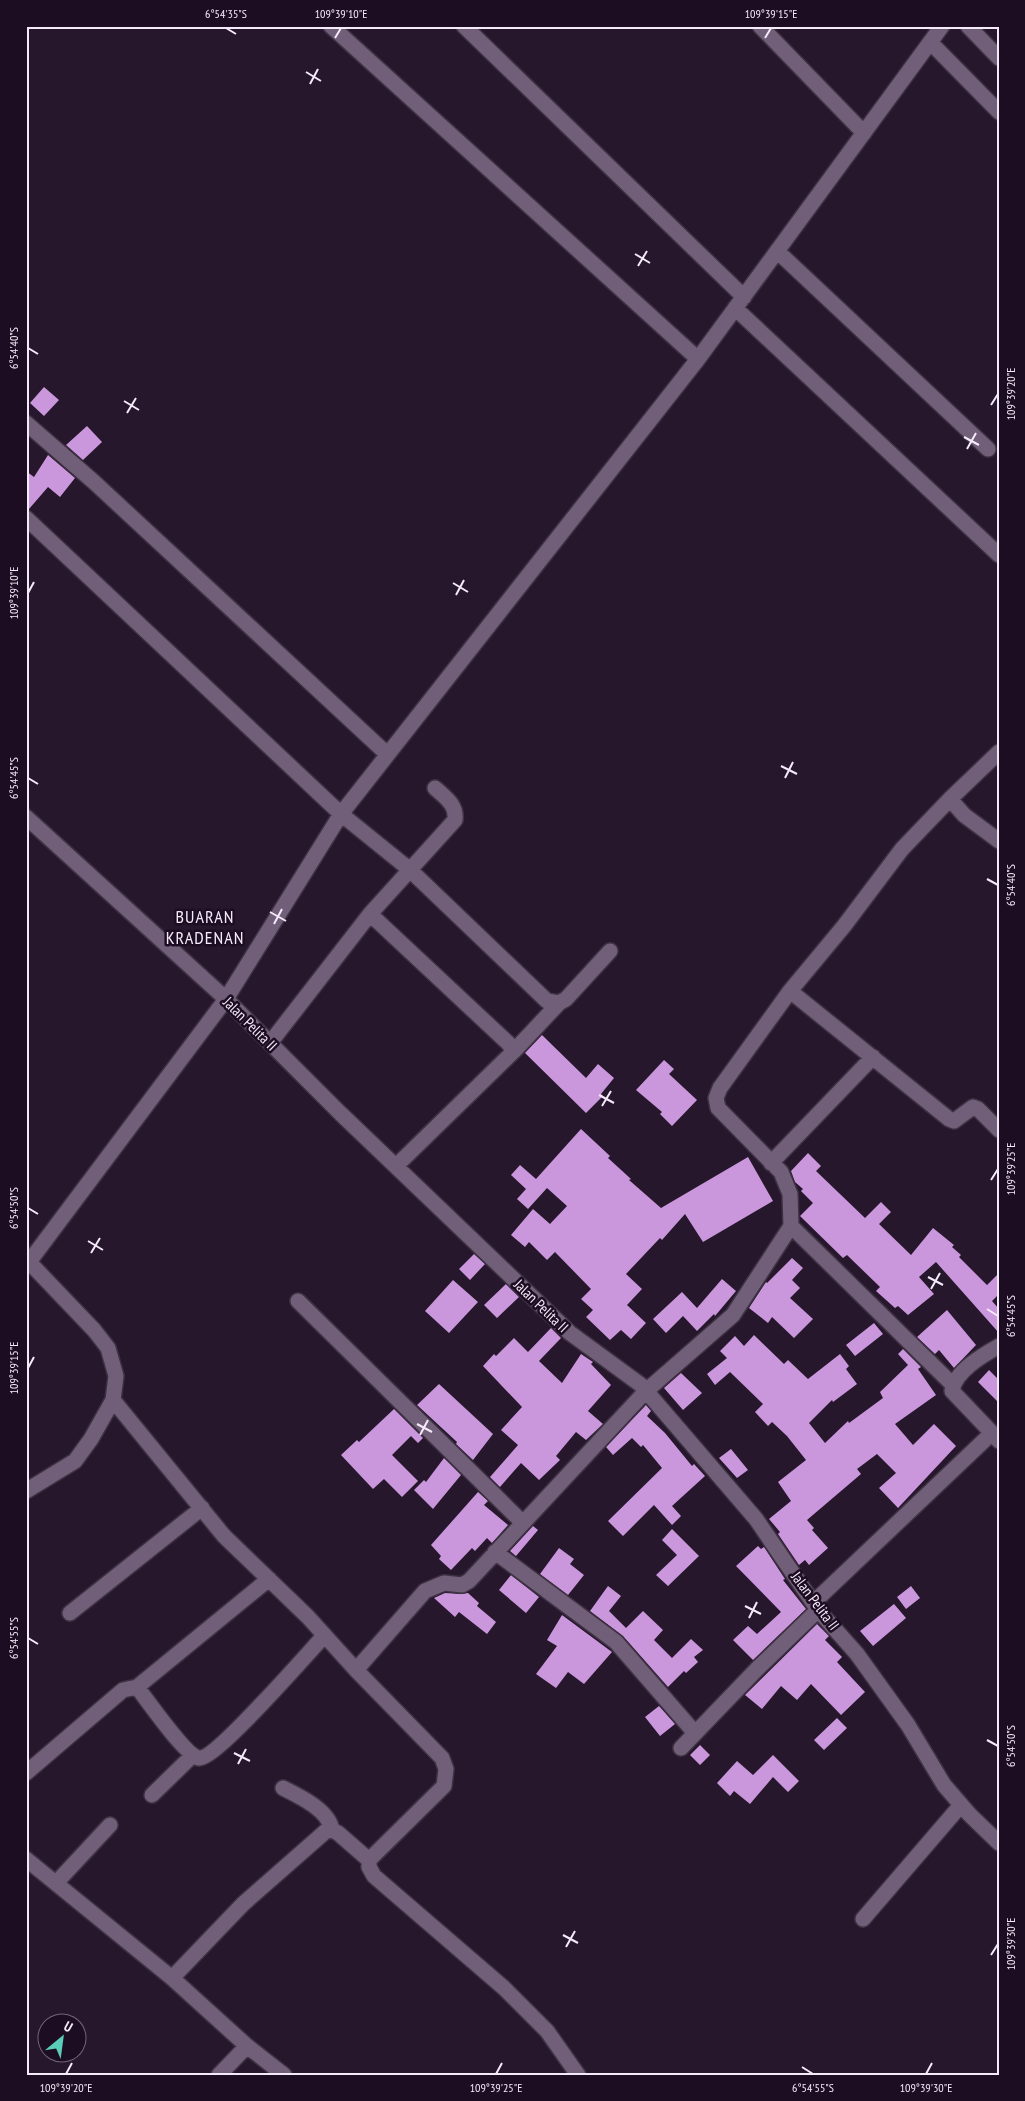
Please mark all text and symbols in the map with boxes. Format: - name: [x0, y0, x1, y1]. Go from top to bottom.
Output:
- text: 6°54'35"S: [205, 6, 247, 21]
- text: 109°39'10"E: [315, 6, 367, 21]
- text: 109°39'15"E: [745, 6, 797, 21]
- text: 6°54'40"S: [6, 327, 21, 369]
- text: 109°39'20"E: [1003, 368, 1018, 420]
- text: 109°39'10"E: [6, 567, 21, 619]
- text: 6°54'45"S: [6, 757, 21, 799]
- text: 6°54'40"S: [1003, 864, 1018, 906]
- district label: BUARAN KRADENAN: [166, 905, 244, 949]
- street label: Jalan Pelita II: [219, 992, 281, 1055]
- text: 109°39'25"E: [1003, 1143, 1018, 1195]
- text: 6°54'50"S: [6, 1187, 21, 1229]
- street label: Jalan Pelita II: [509, 1274, 573, 1336]
- text: 6°54'45"S: [1003, 1295, 1018, 1337]
- text: 109°39'15"E: [6, 1342, 21, 1394]
- street label: Jalan Pelita II: [787, 1567, 844, 1634]
- text: 6°54'55"S: [6, 1617, 21, 1659]
- text: 6°54'50"S: [1003, 1725, 1018, 1767]
- text: 109°39'30"E: [1003, 1918, 1018, 1970]
- north arrow: [38, 2014, 88, 2064]
- text: U: [61, 2017, 76, 2036]
- text: 109°39'20"E: [40, 2080, 92, 2095]
- text: 109°39'25"E: [470, 2080, 522, 2095]
- text: 6°54'55"S: [792, 2080, 834, 2095]
- text: 109°39'30"E: [900, 2080, 952, 2095]

